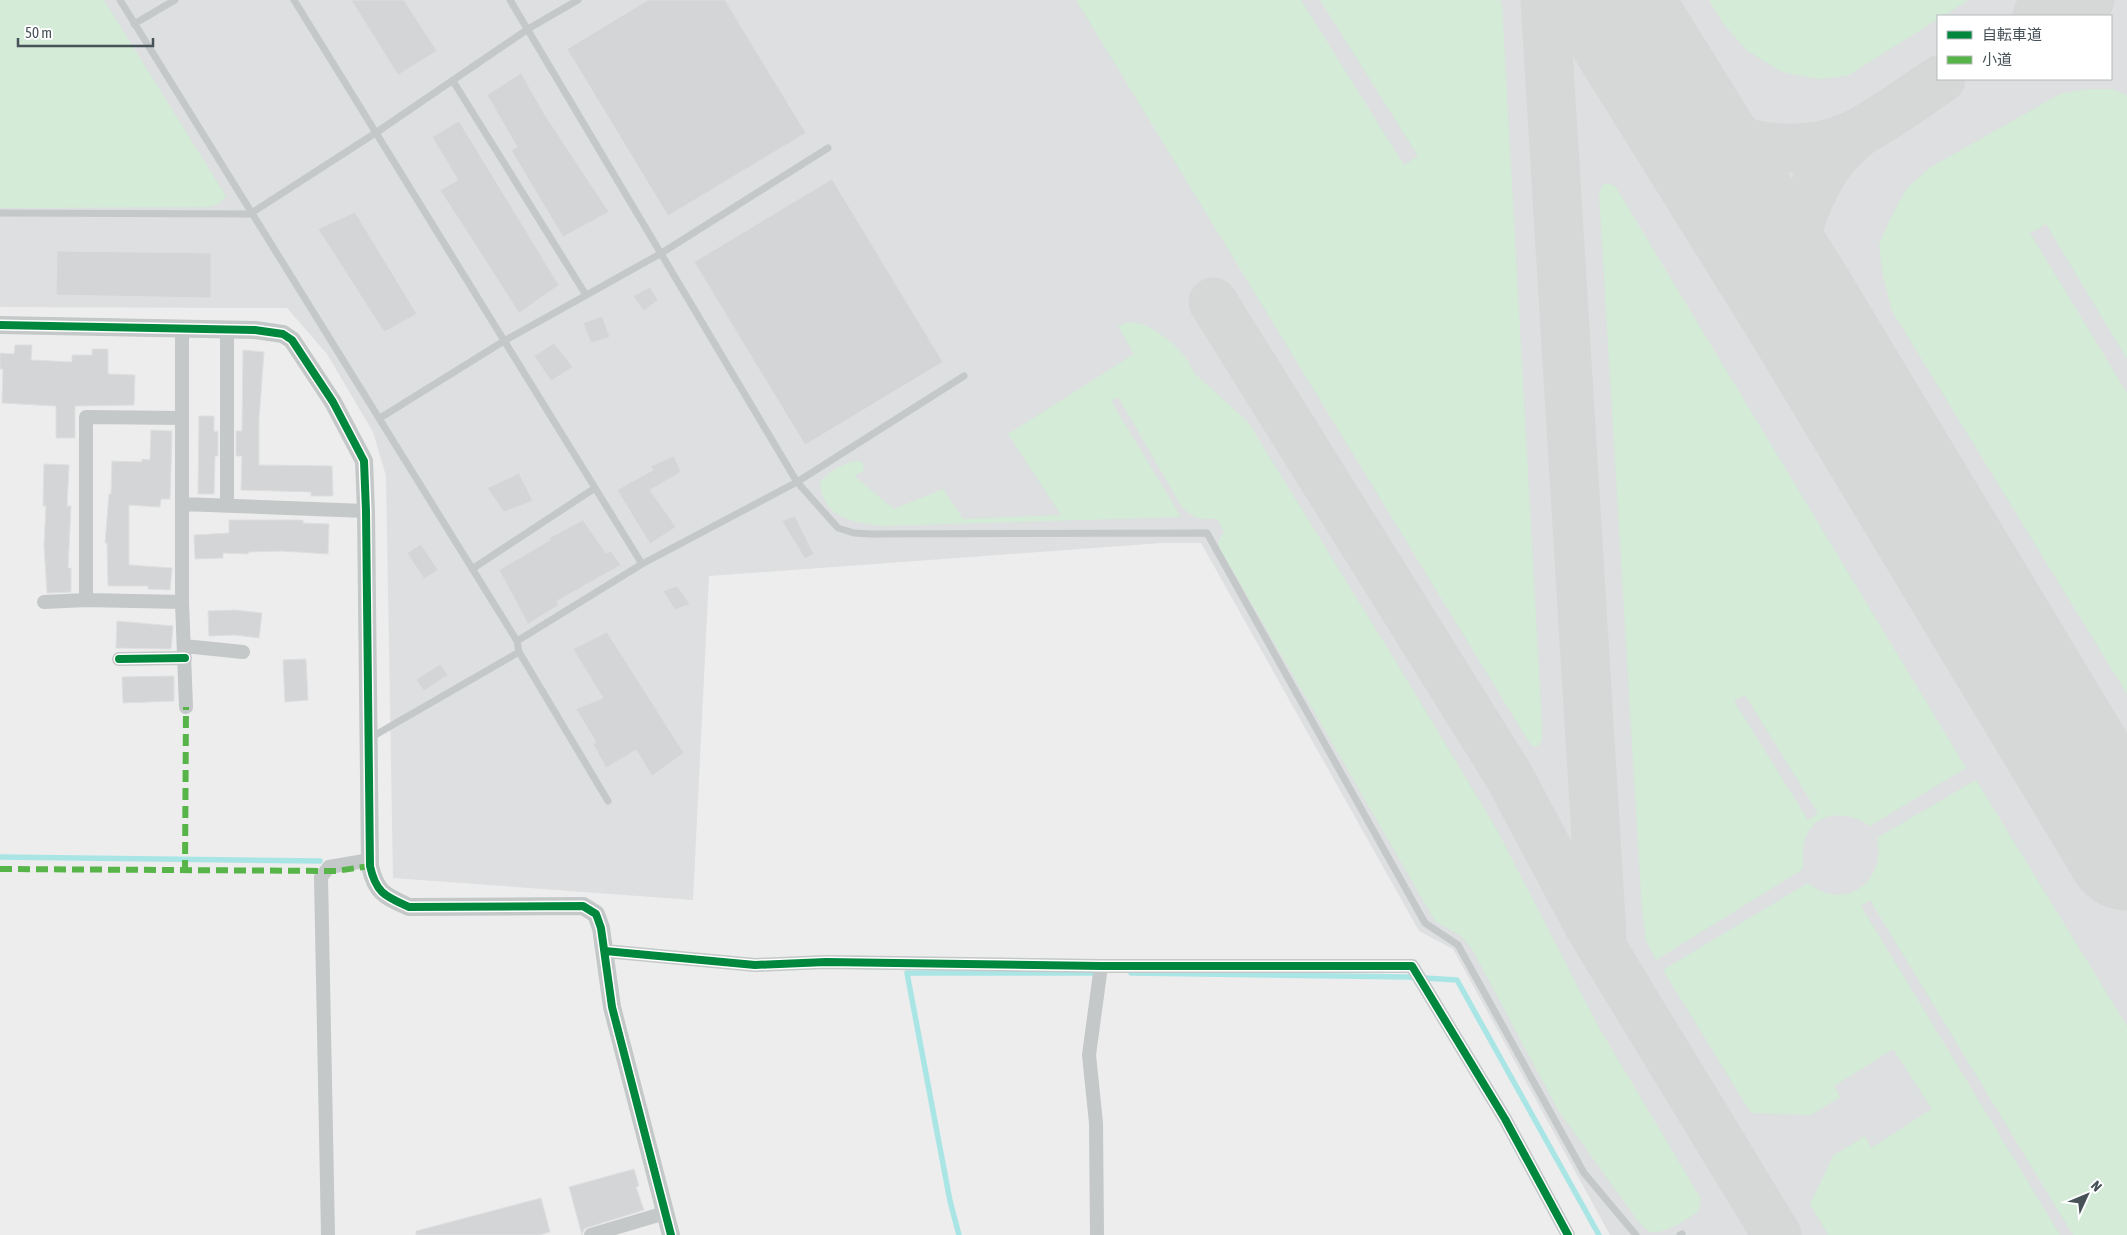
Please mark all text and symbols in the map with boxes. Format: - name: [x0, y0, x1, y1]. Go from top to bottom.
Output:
- scale bar: [18, 15, 152, 47]
- legend: [1937, 15, 2112, 80]
- text: 50 m: [25, 24, 52, 41]
- text: 自転車道: [1982, 26, 2042, 43]
- text: 小道: [1982, 51, 2012, 68]
- north arrow: [2062, 1170, 2112, 1220]
- text: N: [2088, 1177, 2105, 1194]

